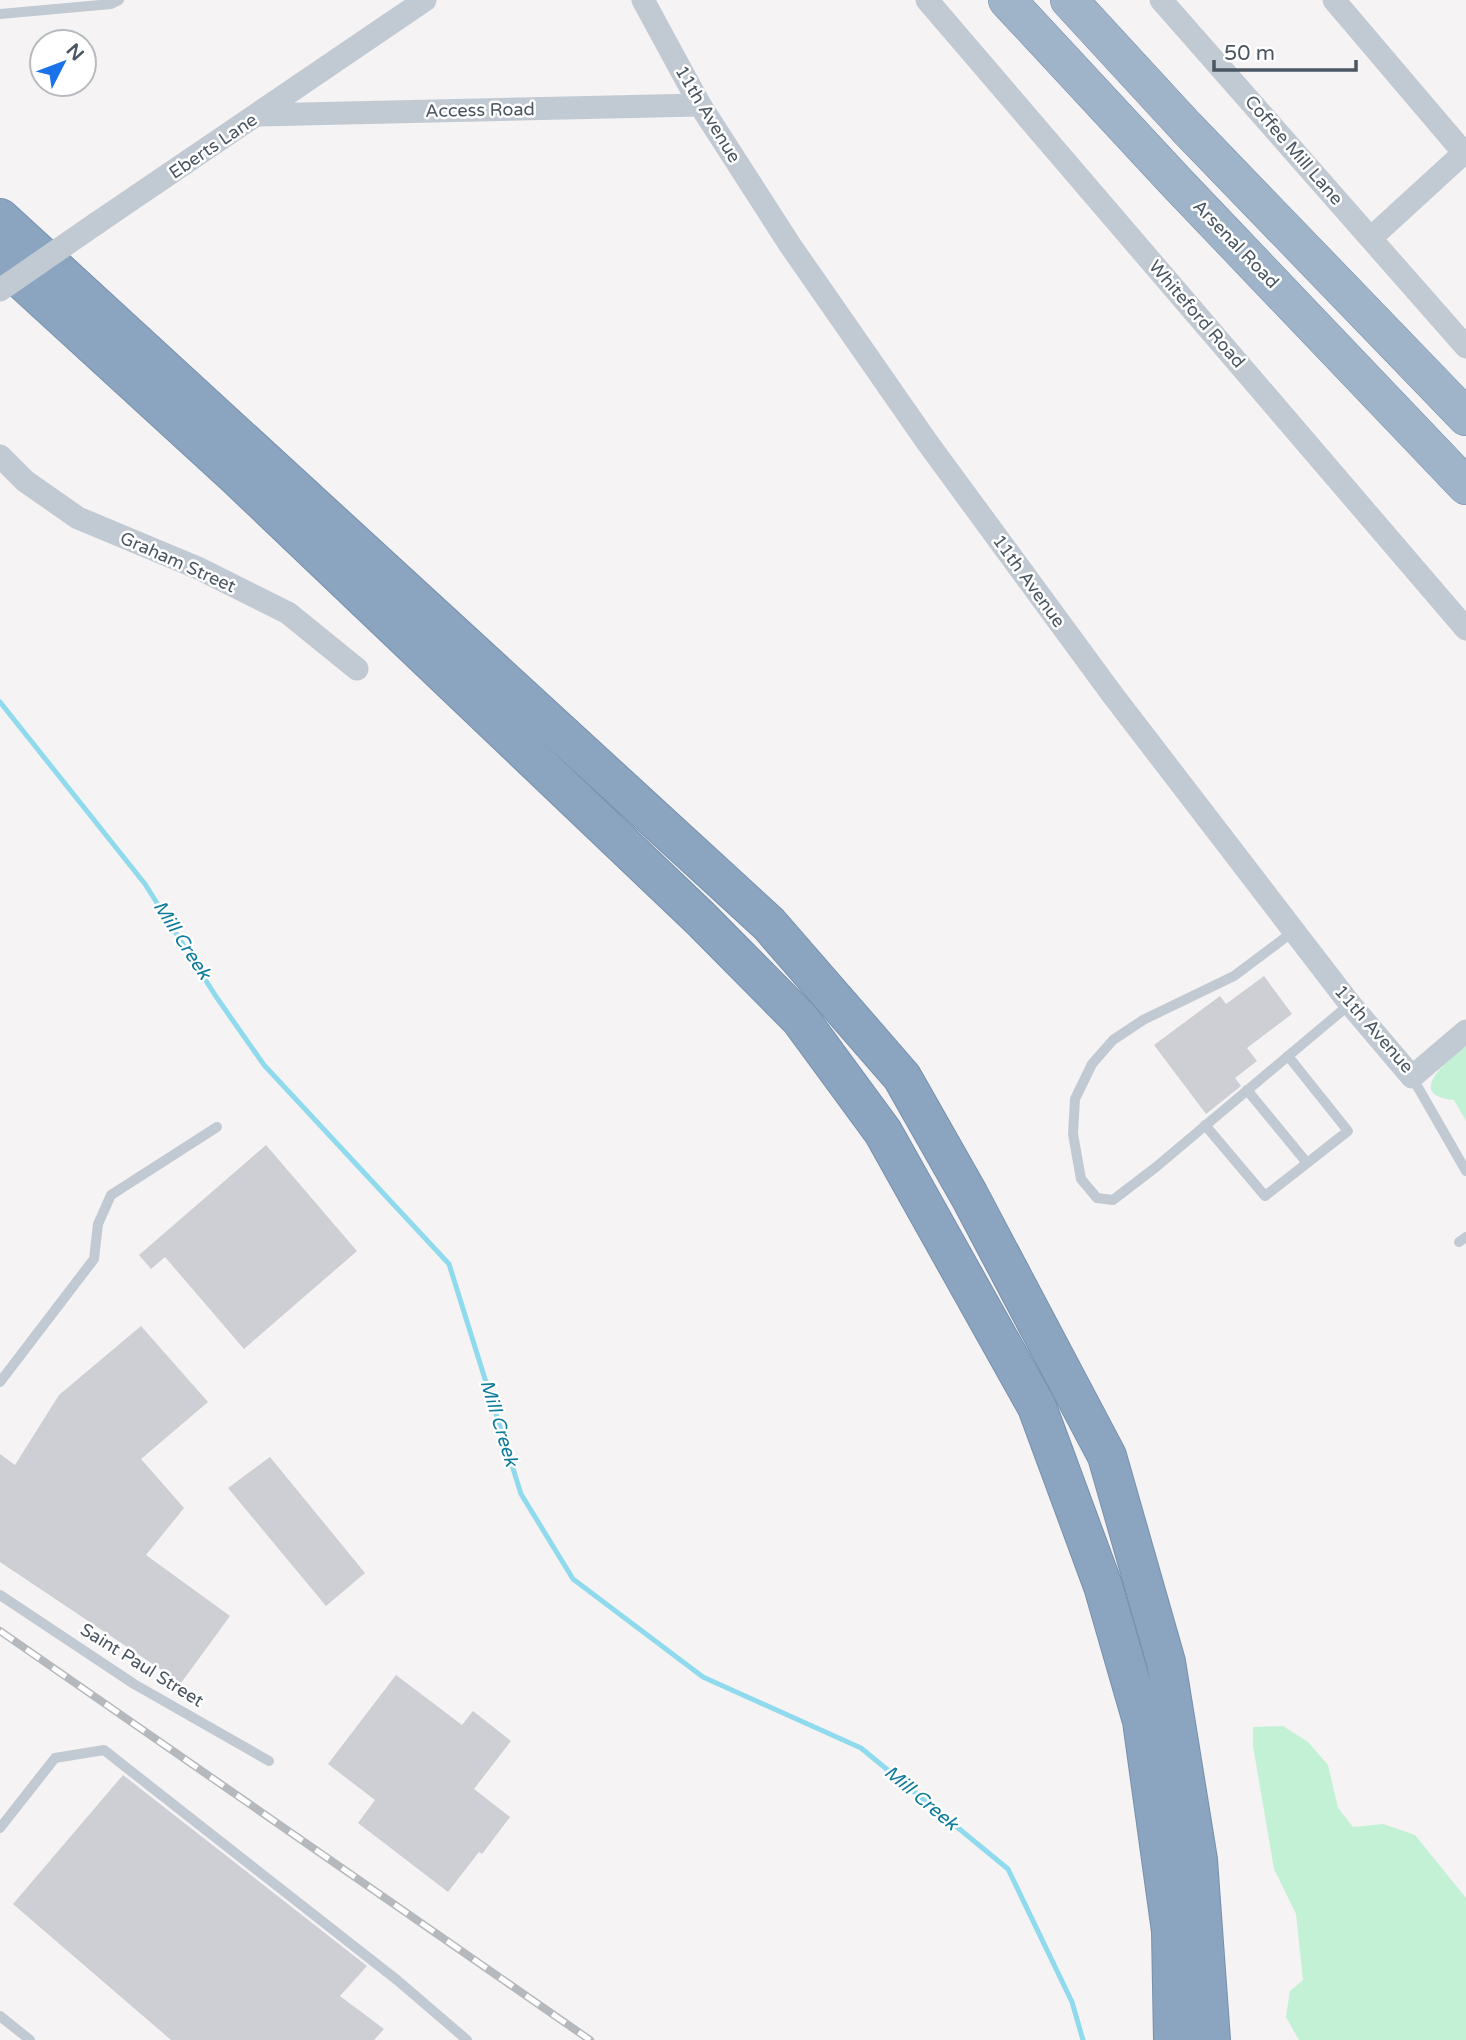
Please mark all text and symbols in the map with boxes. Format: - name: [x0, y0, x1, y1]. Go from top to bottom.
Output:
- north arrow: [28, 28, 98, 98]
- scale bar: [1214, 28, 1356, 72]
- text: N: [62, 39, 88, 65]
- text: 50 m: [1224, 41, 1275, 66]
- street label: 11th Avenue: [670, 61, 746, 167]
- street label: Coffee Mill Lane: [1240, 91, 1348, 209]
- street label: Access Road: [425, 98, 535, 122]
- street label: Eberts Lane: [165, 108, 261, 184]
- street label: Arsenal Road: [1188, 195, 1284, 293]
- street label: Whiteford Road: [1144, 256, 1250, 372]
- street label: Graham Street: [117, 527, 239, 597]
- street label: 11th Avenue: [988, 530, 1070, 632]
- water label: Mill Creek: [148, 897, 216, 985]
- street label: 11th Avenue: [1330, 980, 1418, 1078]
- water label: Mill Creek: [475, 1377, 523, 1470]
- street label: Saint Paul Street: [76, 1618, 208, 1712]
- water label: Mill Creek: [880, 1761, 964, 1836]

